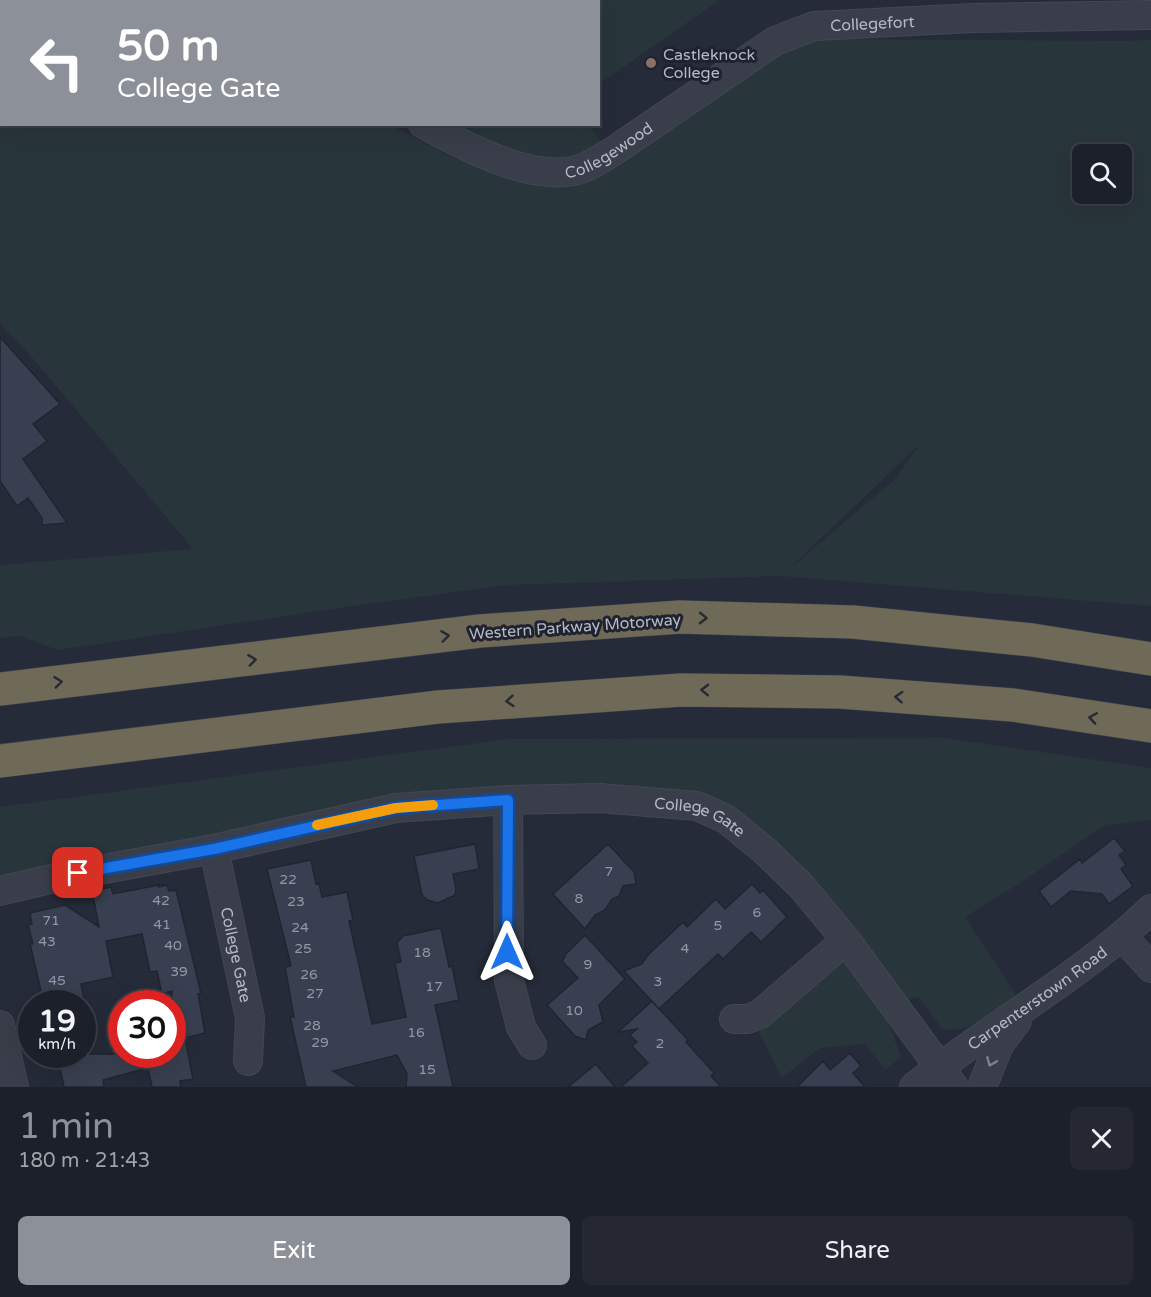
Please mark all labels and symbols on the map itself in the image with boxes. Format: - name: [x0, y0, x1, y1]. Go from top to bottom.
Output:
- street label: Collegefort: [830, 12, 915, 36]
- place label: Castleknock College: [663, 45, 756, 83]
- marker: Castleknock College: [644, 56, 658, 70]
- street label: Collegewood: [563, 118, 657, 183]
- street label: Western Parkway Motorway: [468, 610, 682, 644]
- one-way arrow: [698, 612, 707, 624]
- one-way arrow: [441, 630, 450, 642]
- one-way arrow: [247, 654, 256, 667]
- one-way arrow: [54, 677, 63, 689]
- one-way arrow: [700, 684, 709, 696]
- one-way arrow: [895, 691, 904, 704]
- one-way arrow: [505, 695, 514, 708]
- one-way arrow: [1089, 712, 1098, 724]
- street label: College Gate: [653, 794, 749, 842]
- pin: [52, 847, 103, 898]
- house number: 7: [605, 863, 613, 880]
- house number: 22: [279, 871, 297, 888]
- house number: 8: [575, 890, 584, 907]
- house number: 42: [152, 892, 170, 909]
- house number: 23: [287, 893, 305, 910]
- house number: 6: [753, 904, 762, 921]
- street label: College Gate: [216, 905, 255, 1004]
- house number: 71: [42, 912, 60, 929]
- house number: 41: [153, 916, 171, 933]
- house number: 5: [714, 917, 722, 934]
- house number: 24: [291, 919, 309, 936]
- position arrow: [475, 920, 539, 984]
- house number: 43: [38, 933, 56, 950]
- house number: 40: [164, 937, 182, 954]
- house number: 25: [294, 940, 312, 957]
- house number: 4: [681, 940, 690, 957]
- street label: Carpenterstown Road: [964, 942, 1112, 1055]
- house number: 18: [413, 944, 431, 961]
- house number: 9: [584, 956, 592, 973]
- house number: 39: [170, 963, 188, 980]
- house number: 26: [300, 966, 318, 983]
- house number: 45: [48, 972, 66, 989]
- house number: 3: [654, 973, 662, 990]
- house number: 17: [425, 978, 443, 995]
- house number: 27: [306, 985, 324, 1002]
- speed limit sign: 30: [108, 990, 186, 1068]
- house number: 10: [565, 1002, 583, 1019]
- house number: 28: [303, 1017, 321, 1034]
- house number: 16: [407, 1024, 425, 1041]
- house number: 29: [311, 1034, 329, 1051]
- house number: 2: [656, 1035, 664, 1052]
- one-way arrow: [986, 1056, 998, 1067]
- house number: 15: [418, 1061, 436, 1078]

